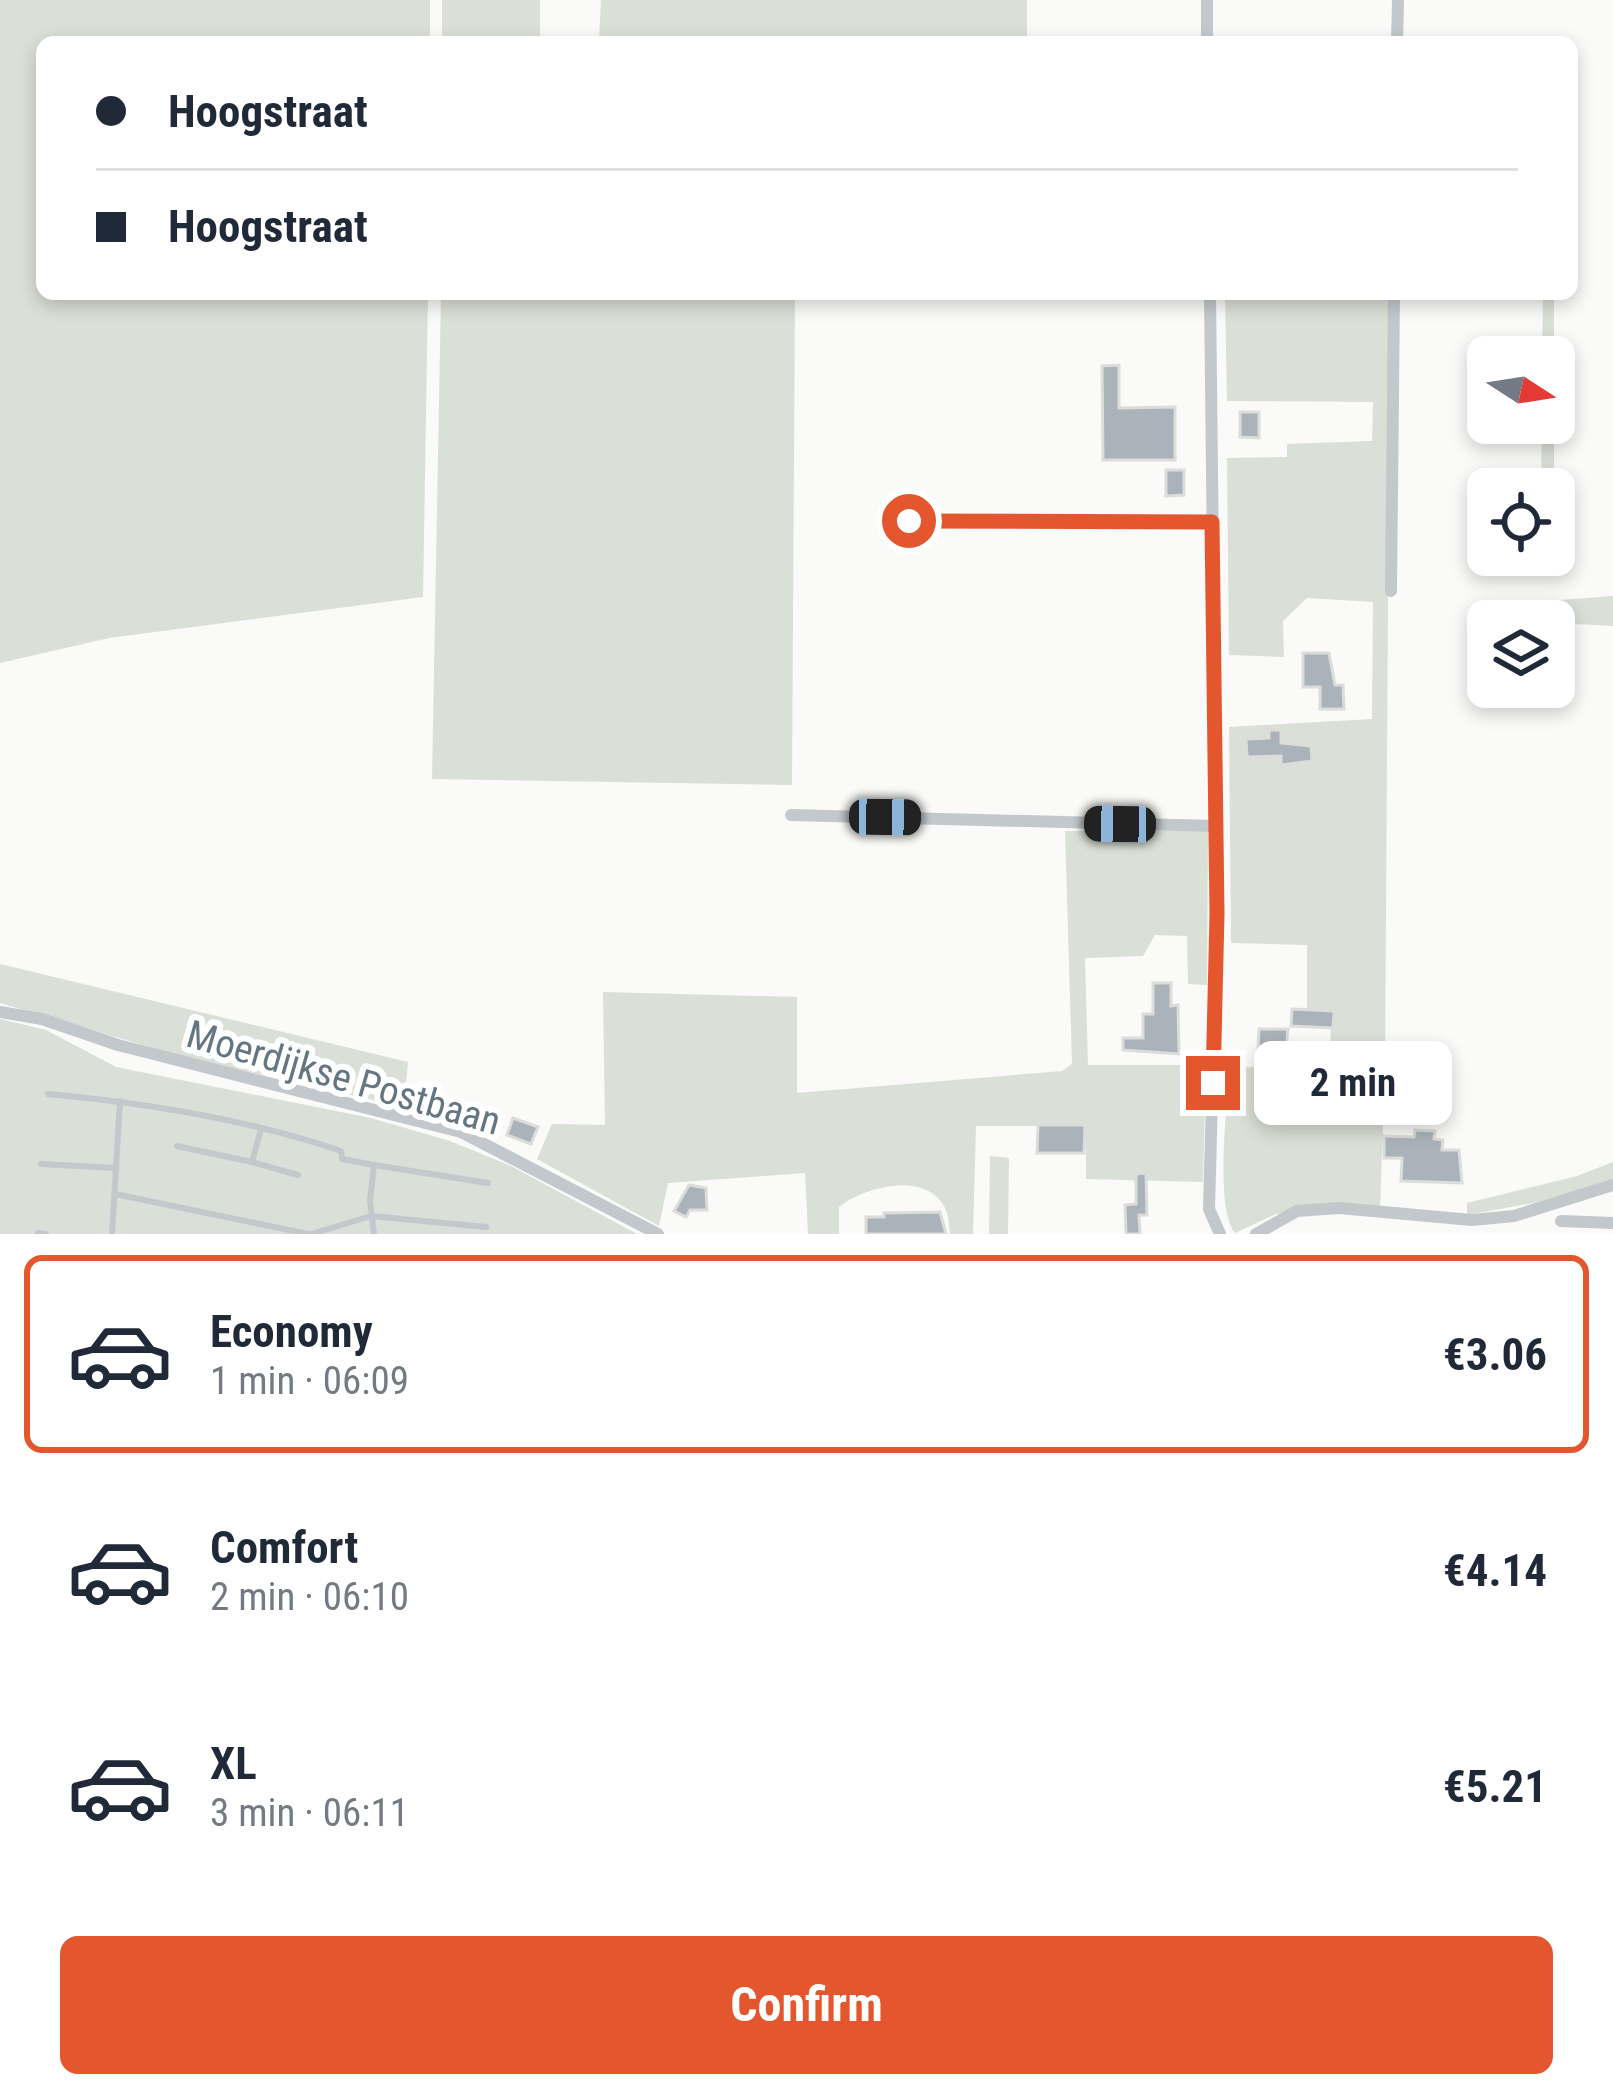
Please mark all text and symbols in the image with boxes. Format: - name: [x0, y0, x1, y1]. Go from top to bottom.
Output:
- text: Hoogstraat: [168, 85, 368, 138]
- text: Hoogstraat: [168, 200, 368, 253]
- north arrow: [1467, 336, 1575, 444]
- map controls: [1467, 336, 1575, 708]
- button: locate: [1467, 468, 1575, 576]
- route start: [882, 494, 936, 548]
- button: layers: [1467, 600, 1575, 708]
- car: [849, 798, 921, 836]
- car: [1084, 805, 1156, 843]
- street label: Moerdijkse Postbaan: [182, 1011, 506, 1145]
- callout: 2 min: [1255, 1041, 1453, 1125]
- route end: [1186, 1056, 1240, 1110]
- text: 2 min: [1310, 1060, 1396, 1106]
- icon: car: [66, 1300, 174, 1408]
- text: Economy: [210, 1305, 373, 1358]
- text: €3.06: [1443, 1328, 1547, 1381]
- text: 1 min · 06:09: [210, 1358, 409, 1404]
- icon: car: [66, 1516, 174, 1624]
- text: Comfort: [210, 1521, 358, 1574]
- text: €4.14: [1443, 1544, 1547, 1597]
- text: 2 min · 06:10: [210, 1574, 409, 1620]
- icon: car: [66, 1732, 174, 1840]
- text: XL: [210, 1737, 257, 1790]
- text: €5.21: [1443, 1760, 1547, 1813]
- text: 3 min · 06:11: [210, 1790, 409, 1836]
- button: Confirm: [60, 1936, 1553, 2074]

